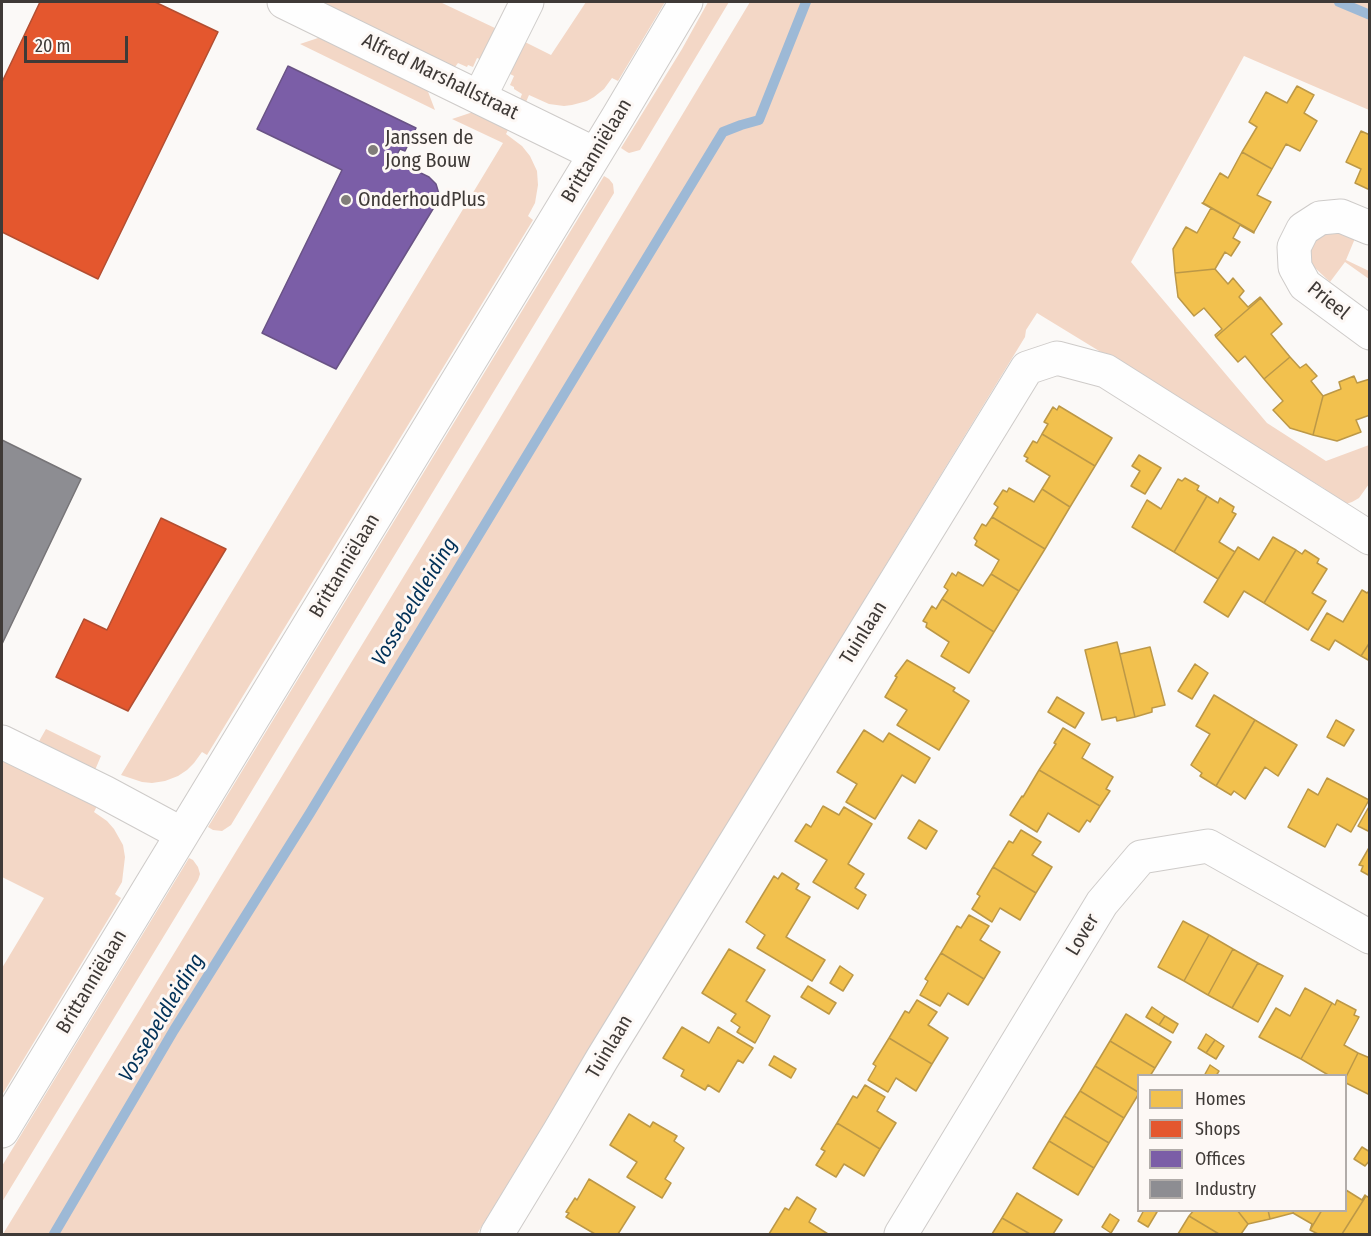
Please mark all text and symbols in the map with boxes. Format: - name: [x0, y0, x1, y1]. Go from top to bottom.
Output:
- scale bar: [27, 24, 130, 62]
- street label: Alfred Marshallstraat: [358, 29, 522, 125]
- text: 20 m: [35, 35, 70, 57]
- street label: Brittanniëlaan: [557, 95, 637, 207]
- place label: Janssen de Jong Bouw: [385, 126, 473, 173]
- marker: Janssen de Jong Bouw: [366, 143, 380, 157]
- place label: OnderhoudPlus: [358, 188, 485, 212]
- marker: OnderhoudPlus: [339, 193, 353, 207]
- street label: Prieel: [1302, 277, 1354, 325]
- street label: Brittanniëlaan: [305, 510, 385, 622]
- water label: Vossebeldleiding: [367, 533, 463, 671]
- street label: Tuinlaan: [835, 597, 893, 669]
- street label: Lover: [1061, 910, 1105, 960]
- street label: Brittanniëlaan: [52, 926, 132, 1038]
- water label: Vossebeldleiding: [114, 949, 210, 1087]
- street label: Tuinlaan: [582, 1011, 638, 1083]
- legend: [1137, 1074, 1347, 1212]
- text: Homes: [1195, 1088, 1246, 1110]
- text: Shops: [1195, 1118, 1240, 1140]
- text: Offices: [1195, 1148, 1245, 1170]
- text: Industry: [1195, 1178, 1256, 1200]

